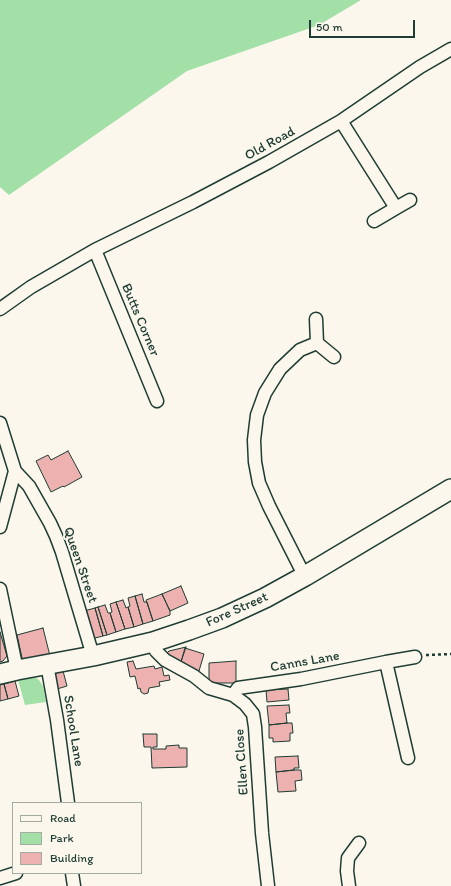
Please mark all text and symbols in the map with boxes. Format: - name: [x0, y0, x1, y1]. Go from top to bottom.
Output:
- scale bar: [311, 12, 417, 38]
- text: 50 m: [316, 20, 342, 34]
- street label: Old Road: [242, 123, 298, 165]
- street label: Butts Corner: [117, 281, 163, 359]
- street label: Queen Street: [59, 525, 101, 605]
- street label: Fore Street: [203, 589, 271, 631]
- street label: Canns Lane: [269, 648, 341, 676]
- street label: School Lane: [59, 694, 87, 768]
- street label: Ellen Close: [231, 728, 253, 796]
- legend: [12, 802, 142, 874]
- text: Road: [50, 811, 76, 825]
- text: Park: [50, 831, 74, 845]
- text: Building: [50, 851, 93, 865]

